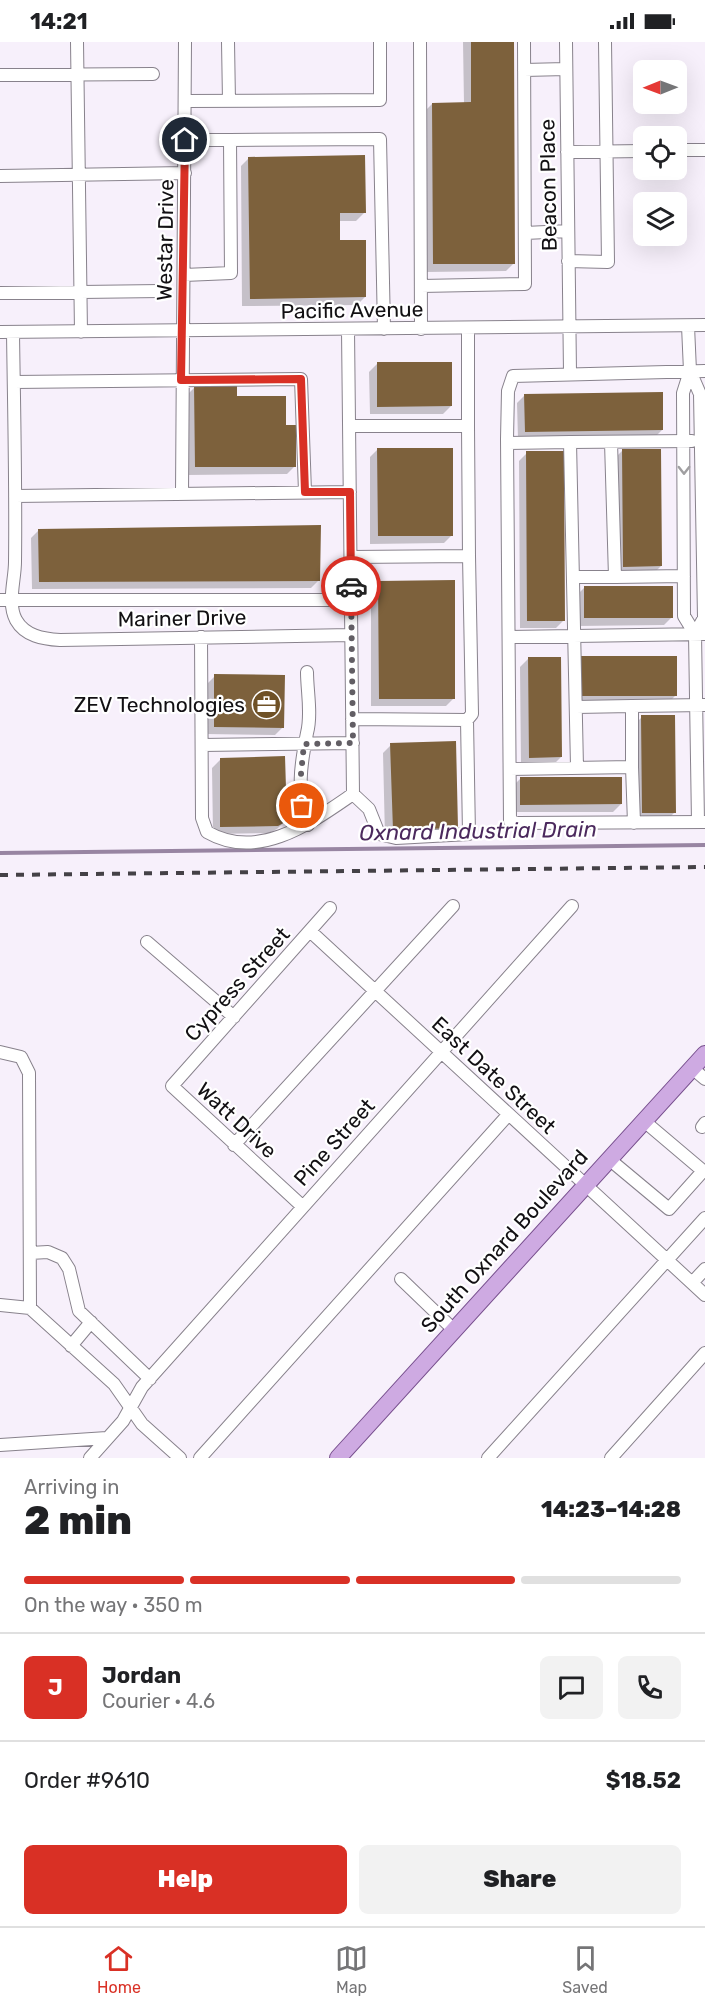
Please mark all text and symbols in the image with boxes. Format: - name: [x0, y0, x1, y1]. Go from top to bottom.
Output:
- text: 14:21: [30, 8, 88, 35]
- north arrow: [633, 60, 687, 114]
- map controls: [633, 60, 687, 246]
- pin: [159, 114, 210, 165]
- street label: Beacon Place: [534, 119, 562, 251]
- icon: home: [168, 123, 201, 156]
- button: locate: [633, 126, 687, 180]
- street label: Westar Drive: [151, 179, 179, 301]
- button: layers: [633, 192, 687, 246]
- street label: Pacific Avenue: [280, 296, 424, 324]
- one-way arrow: [678, 466, 690, 475]
- courier: [321, 556, 381, 616]
- icon: car: [335, 570, 368, 603]
- street label: Mariner Drive: [117, 604, 247, 632]
- office icon: ZEV Technologies: [250, 688, 282, 720]
- place label: ZEV Technologies: [74, 692, 245, 717]
- pin: [276, 780, 327, 831]
- icon: bag: [285, 789, 318, 822]
- water label: Oxnard Industrial Drain: [359, 815, 597, 847]
- street label: Cypress Street: [179, 922, 295, 1046]
- street label: East Date Street: [427, 1011, 561, 1139]
- street label: Watt Drive: [192, 1077, 282, 1163]
- street label: Pine Street: [288, 1093, 380, 1191]
- street label: South Oxnard Boulevard: [415, 1144, 593, 1338]
- text: Arriving in: [24, 1475, 119, 1499]
- text: 14:23–14:28: [541, 1496, 681, 1523]
- text: 2 min: [24, 1498, 132, 1544]
- text: On the way · 350 m: [24, 1593, 203, 1617]
- button: chat: [540, 1656, 603, 1719]
- button: phone: [618, 1656, 681, 1719]
- text: Jordan: [102, 1662, 181, 1689]
- text: J: [48, 1674, 63, 1701]
- text: Courier · 4.6: [102, 1689, 215, 1713]
- text: Order #9610: [24, 1767, 150, 1794]
- text: $18.52: [606, 1767, 681, 1794]
- button: Help: [24, 1845, 347, 1914]
- button: Share: [359, 1845, 681, 1914]
- tab: Home: [97, 1942, 141, 1997]
- tab: Map: [335, 1942, 368, 1997]
- tab: Saved: [562, 1942, 608, 1997]

